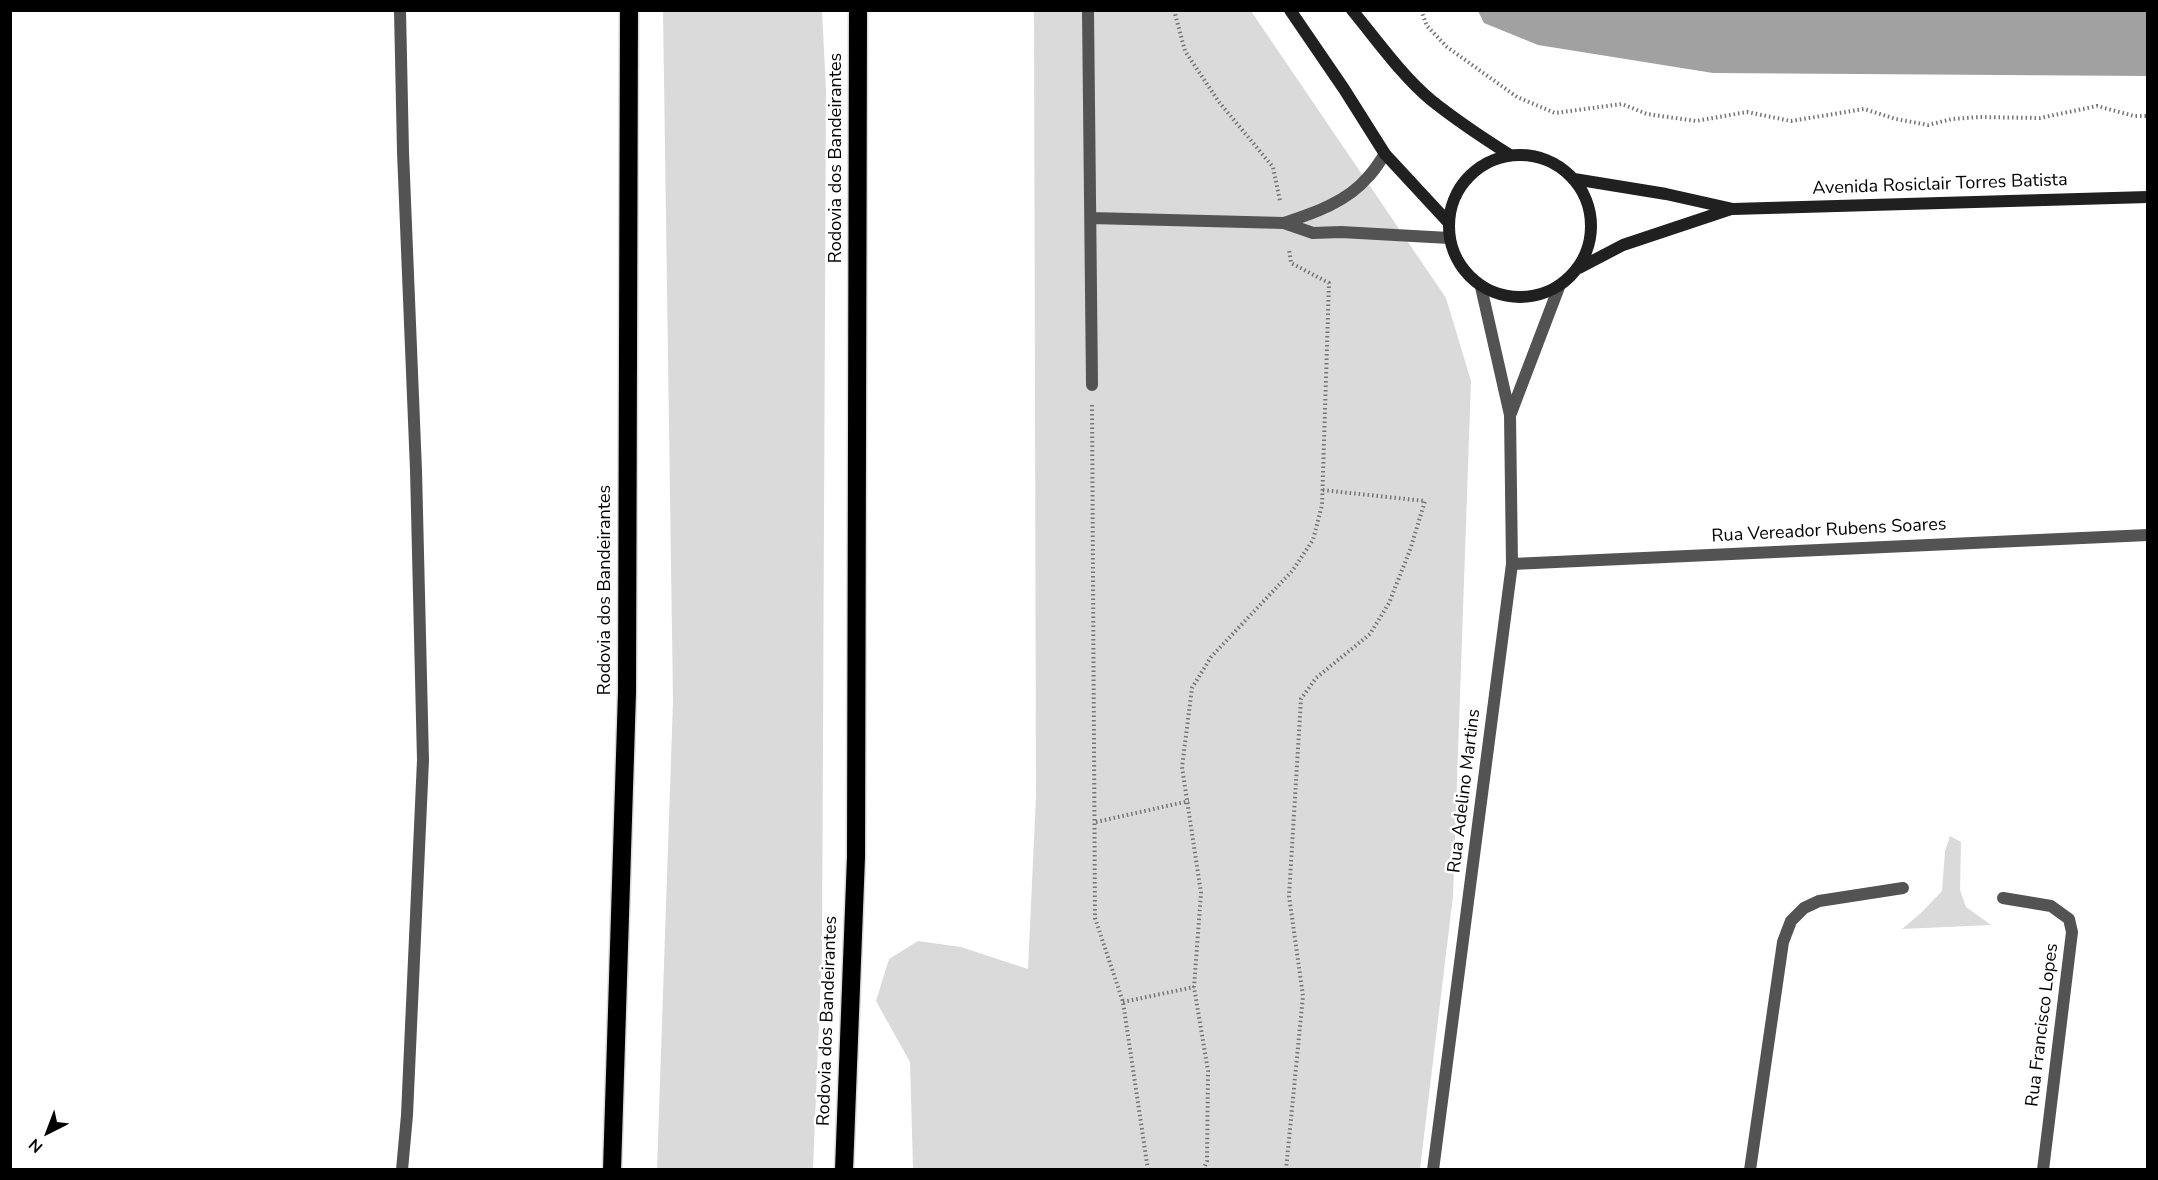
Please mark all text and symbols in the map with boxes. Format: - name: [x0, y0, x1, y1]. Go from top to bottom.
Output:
- street label: Rodovia dos Bandeirantes: [826, 53, 848, 263]
- street label: Avenida Rosiclair Torres Batista: [1812, 170, 2068, 200]
- street label: Rodovia dos Bandeirantes: [595, 485, 617, 695]
- street label: Rua Vereador Rubens Soares: [1711, 514, 1947, 548]
- street label: Rua Adelino Martins: [1444, 708, 1486, 874]
- street label: Rodovia dos Bandeirantes: [814, 916, 842, 1126]
- street label: Rua Francisco Lopes: [2022, 942, 2064, 1108]
- north arrow: [18, 1102, 78, 1162]
- text: N: [24, 1133, 48, 1158]

